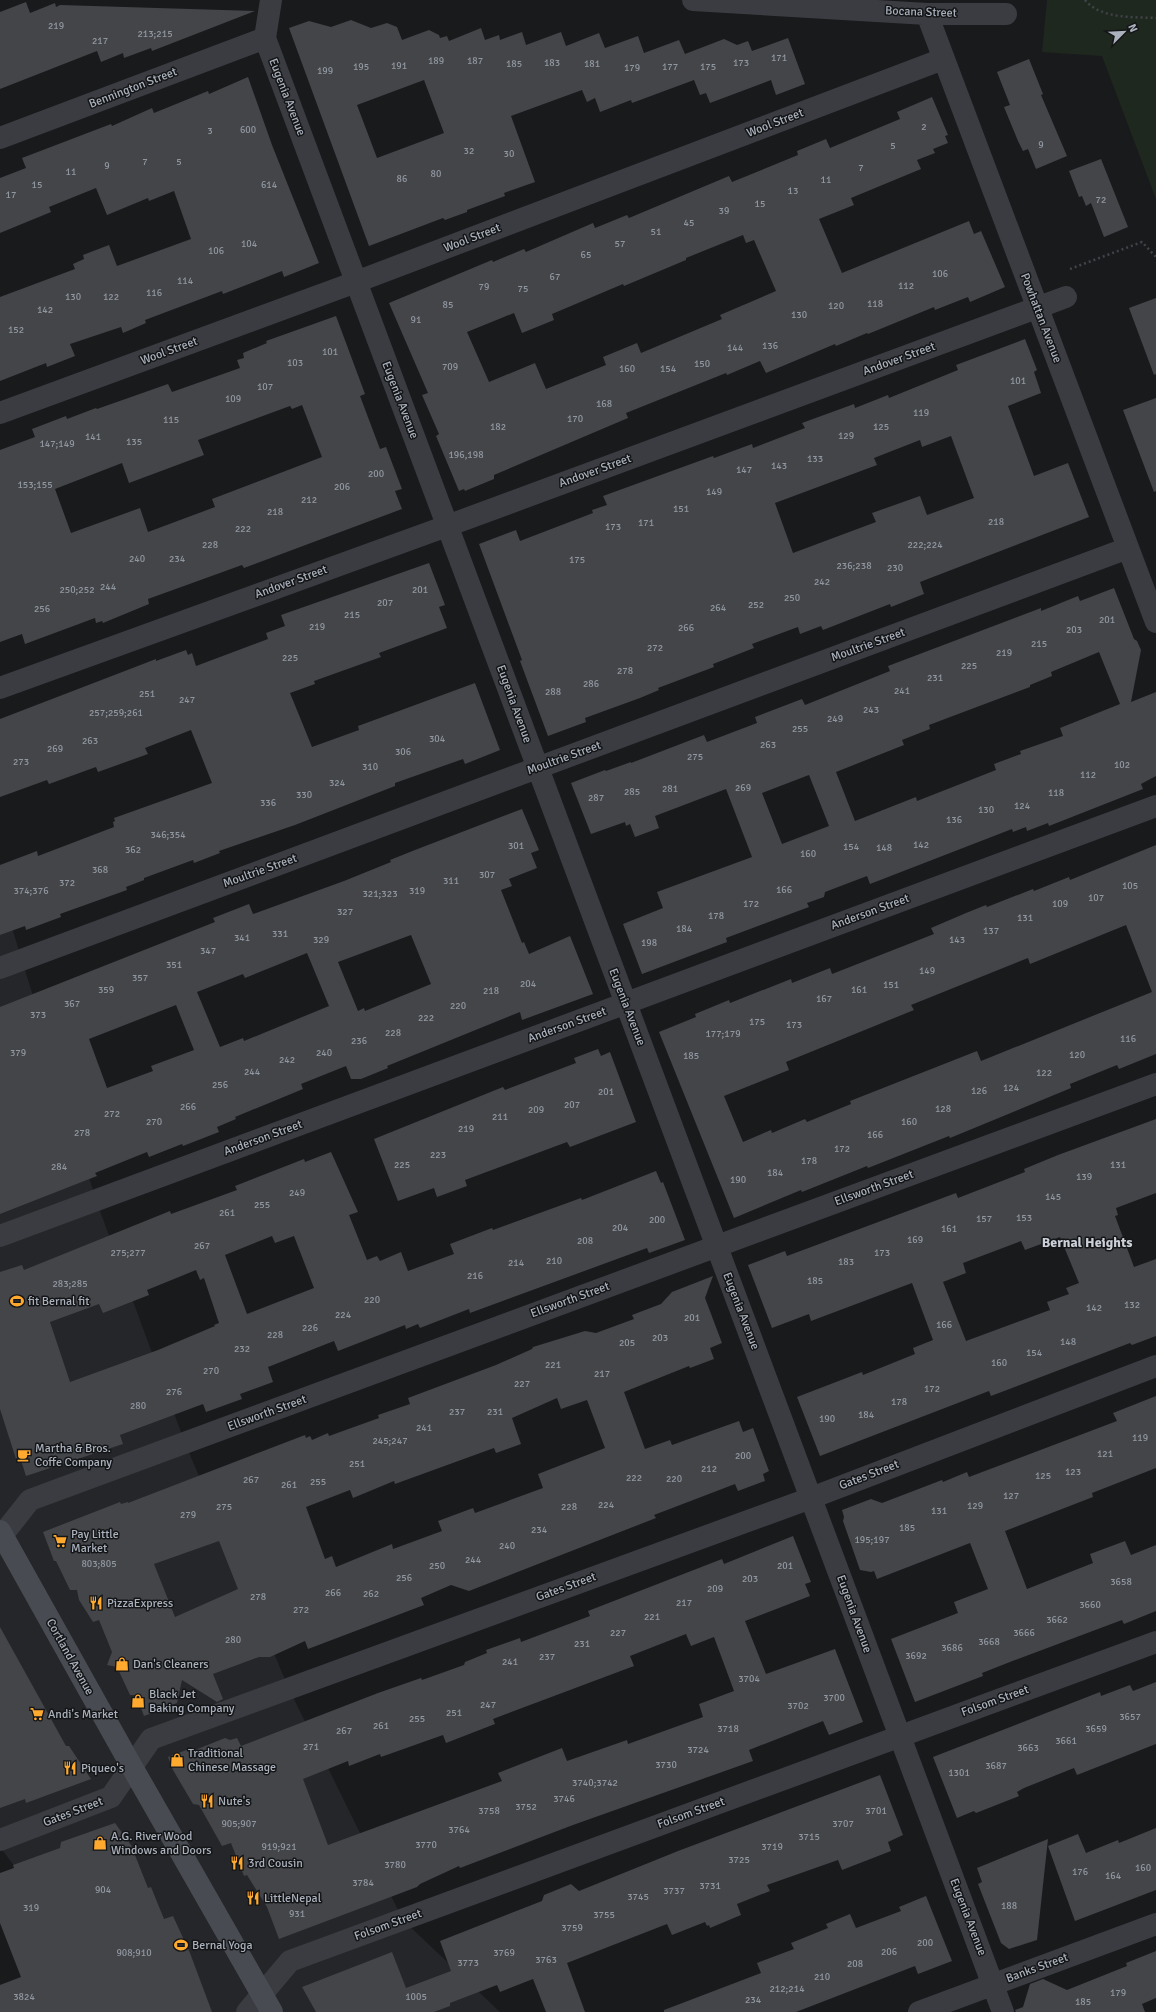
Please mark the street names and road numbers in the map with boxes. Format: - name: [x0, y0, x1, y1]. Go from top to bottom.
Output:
- street label: Bocana Street: [885, 3, 957, 21]
- street label: Eugenia Avenue: [265, 56, 309, 138]
- street label: Bennington Street: [87, 64, 179, 112]
- street label: Wool Street: [744, 105, 806, 141]
- street label: Wool Street: [441, 220, 503, 256]
- street label: Powhattan Avenue: [1017, 271, 1065, 365]
- street label: Wool Street: [138, 334, 200, 368]
- street label: Andover Street: [861, 339, 937, 379]
- street label: Eugenia Avenue: [378, 359, 422, 441]
- street label: Andover Street: [557, 451, 633, 491]
- street label: Andover Street: [253, 562, 329, 602]
- street label: Moultrie Street: [829, 625, 907, 665]
- street label: Eugenia Avenue: [493, 663, 535, 745]
- street label: Moultrie Street: [525, 738, 603, 778]
- street label: Moultrie Street: [221, 851, 299, 891]
- street label: Anderson Street: [829, 891, 911, 933]
- street label: Eugenia Avenue: [605, 966, 649, 1048]
- street label: Anderson Street: [526, 1004, 608, 1046]
- street label: Anderson Street: [222, 1117, 304, 1159]
- street label: Ellsworth Street: [832, 1167, 916, 1209]
- street label: Eugenia Avenue: [719, 1270, 763, 1352]
- street label: Ellsworth Street: [528, 1279, 612, 1321]
- street label: Ellsworth Street: [225, 1392, 309, 1434]
- street label: Gates Street: [837, 1457, 901, 1493]
- street label: Gates Street: [534, 1569, 598, 1605]
- street label: Eugenia Avenue: [833, 1573, 875, 1655]
- street label: Cortland Avenue: [43, 1616, 97, 1698]
- street label: Folsom Street: [959, 1682, 1031, 1720]
- street label: Gates Street: [41, 1794, 105, 1830]
- street label: Folsom Street: [655, 1794, 727, 1832]
- street label: Eugenia Avenue: [946, 1876, 990, 1958]
- street label: Folsom Street: [352, 1906, 424, 1944]
- street label: Banks Street: [1004, 1950, 1070, 1986]

